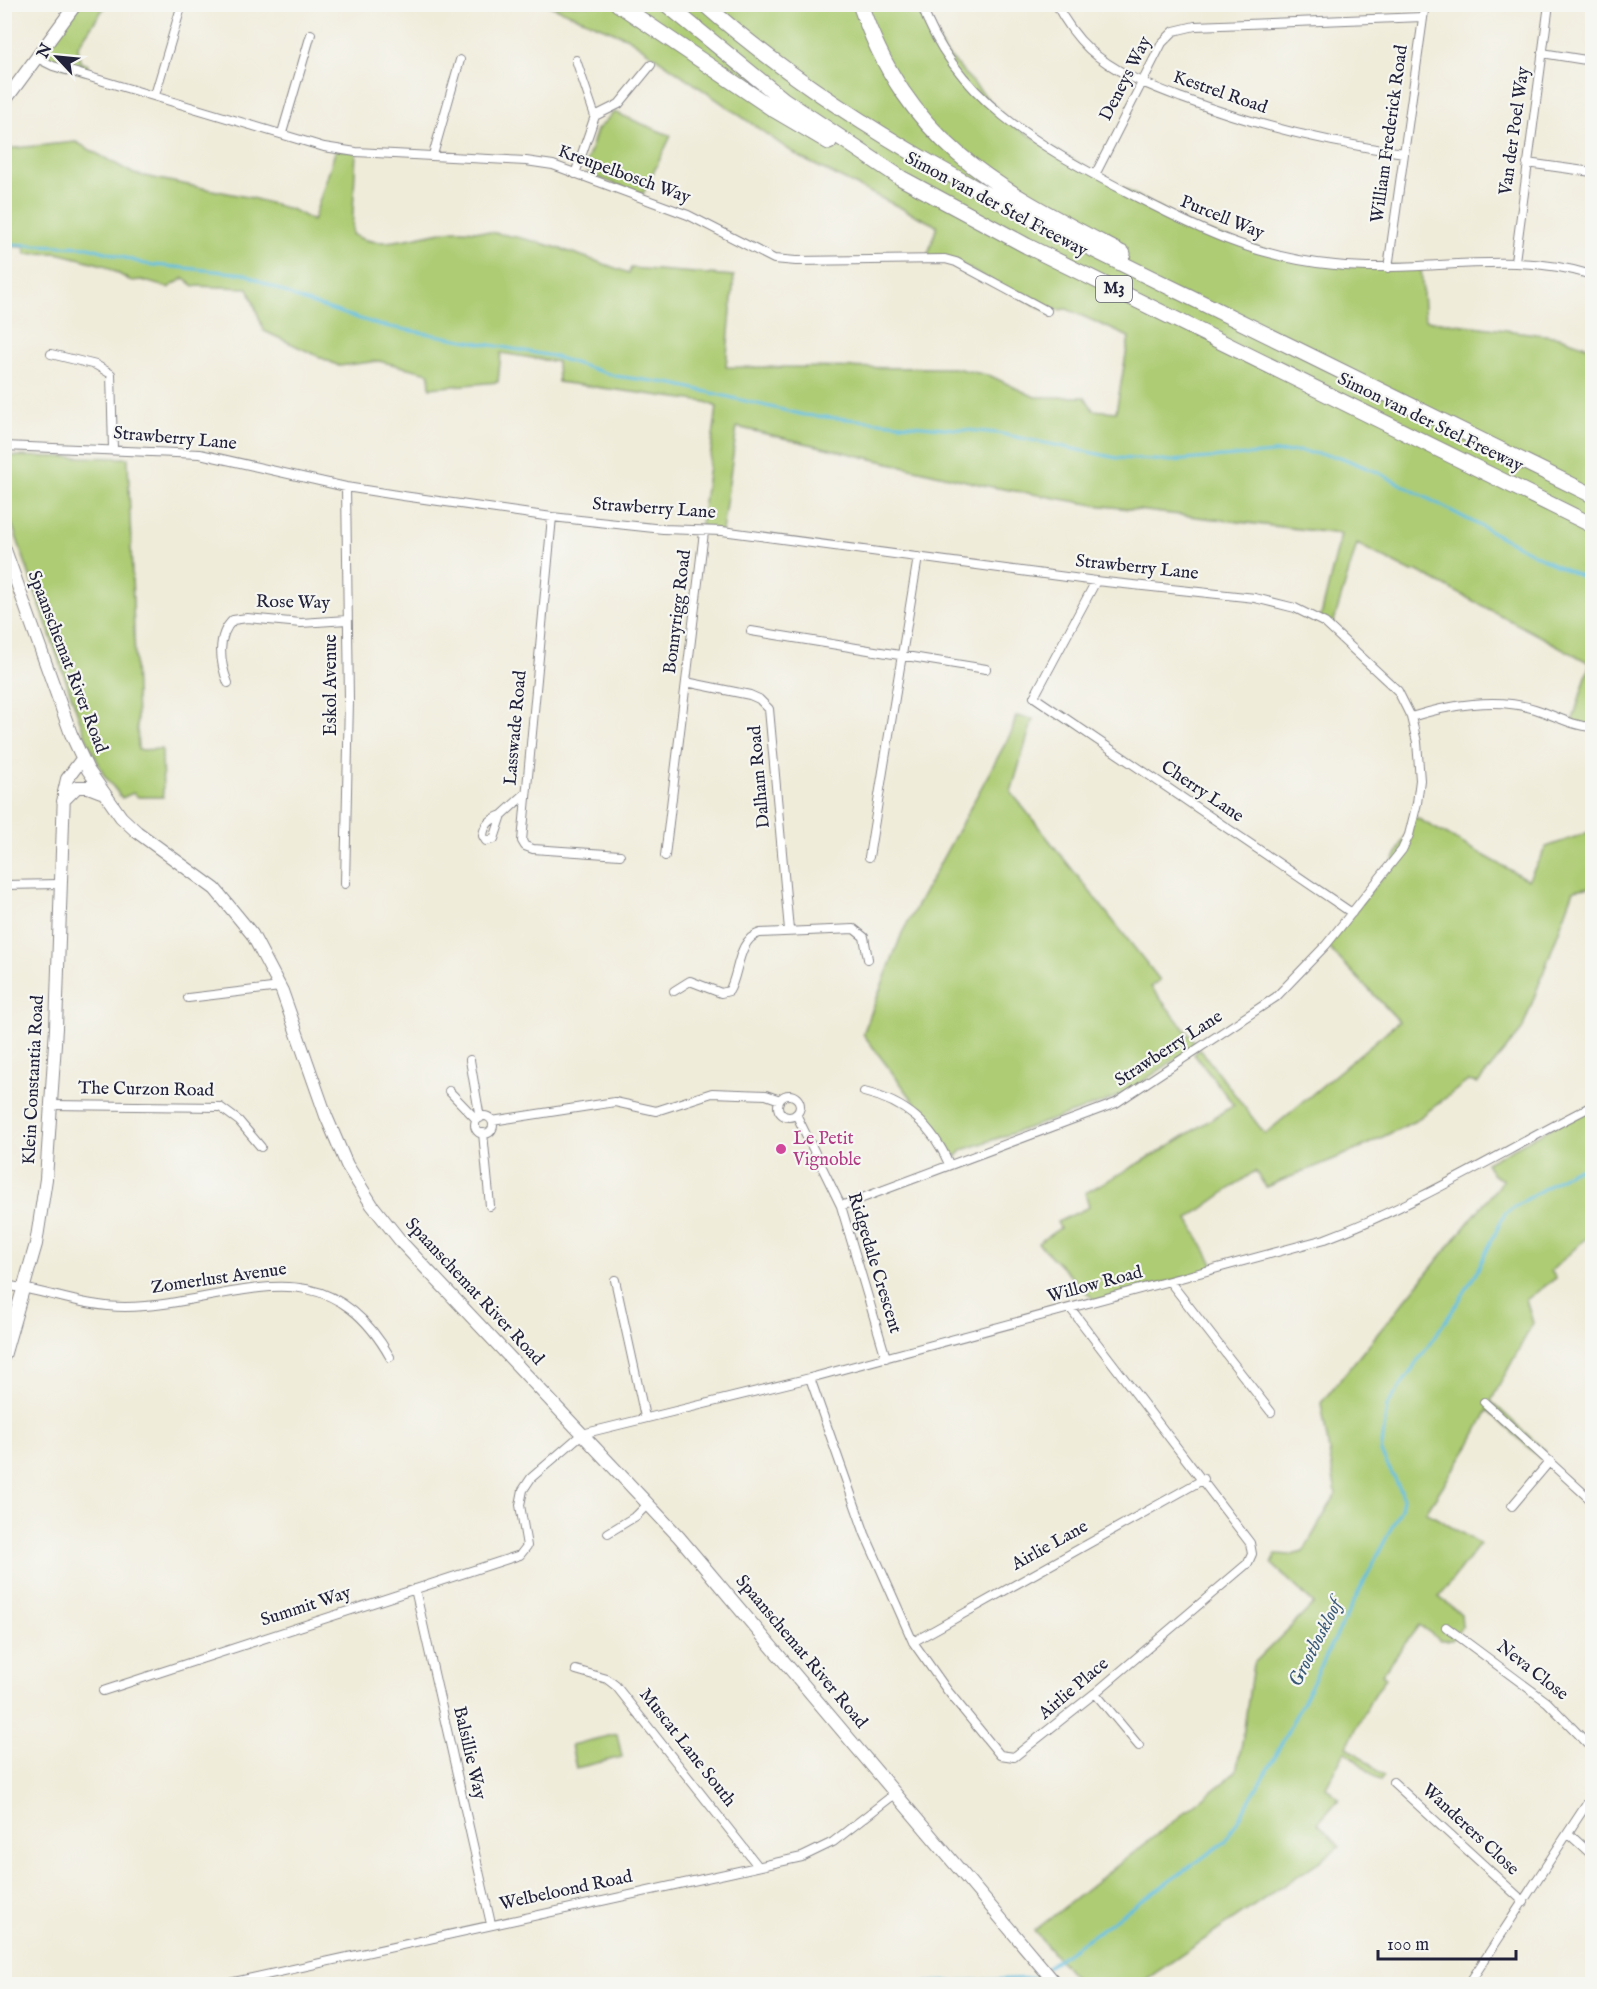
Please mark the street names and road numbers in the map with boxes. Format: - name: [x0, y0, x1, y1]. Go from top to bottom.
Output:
- street label: Deneys Way: [1095, 33, 1157, 125]
- street label: William Frederick Road: [1366, 43, 1414, 224]
- street label: Van der Poel Way: [1494, 65, 1535, 198]
- street label: Kestrel Road: [1170, 66, 1271, 120]
- street label: Kreupelbosch Way: [554, 140, 694, 210]
- street label: Simon van der Stel Freeway: [901, 147, 1091, 263]
- street label: Purcell Way: [1177, 191, 1268, 245]
- road number: M3: [1096, 276, 1132, 302]
- street label: Simon van der Stel Freeway: [1333, 368, 1527, 478]
- street label: Strawberry Lane: [112, 422, 238, 456]
- street label: Strawberry Lane: [591, 493, 717, 525]
- street label: Bonnyrigg Road: [659, 548, 697, 675]
- street label: Strawberry Lane: [1074, 550, 1200, 586]
- street label: Spaanschemat River Road: [22, 568, 113, 757]
- street label: Rose Way: [256, 591, 330, 615]
- street label: Eskol Avenue: [320, 634, 343, 736]
- street label: Lasswade Road: [500, 669, 533, 786]
- street label: Dalham Road: [744, 724, 776, 829]
- street label: Cherry Lane: [1156, 756, 1248, 828]
- street label: Klein Constantia Road: [18, 994, 50, 1165]
- street label: Strawberry Lane: [1111, 1006, 1227, 1092]
- street label: The Curzon Road: [78, 1077, 215, 1103]
- street label: Ridgedale Crescent: [842, 1190, 906, 1336]
- street label: Spaanschemat River Road: [400, 1213, 549, 1371]
- street label: Zomerlust Avenue: [150, 1258, 288, 1300]
- street label: Willow Road: [1045, 1261, 1146, 1309]
- street label: Airlie Lane: [1007, 1516, 1092, 1577]
- street label: Spaanschemat River Road: [730, 1571, 872, 1734]
- street label: Summit Way: [258, 1582, 354, 1632]
- street label: Neva Close: [1491, 1636, 1573, 1706]
- street label: Airlie Place: [1033, 1653, 1114, 1726]
- street label: Muscat Lane South: [634, 1684, 741, 1812]
- street label: Balsillie Way: [447, 1704, 491, 1802]
- street label: Wanderers Close: [1416, 1779, 1524, 1881]
- street label: Welbeloond Road: [497, 1866, 635, 1916]

